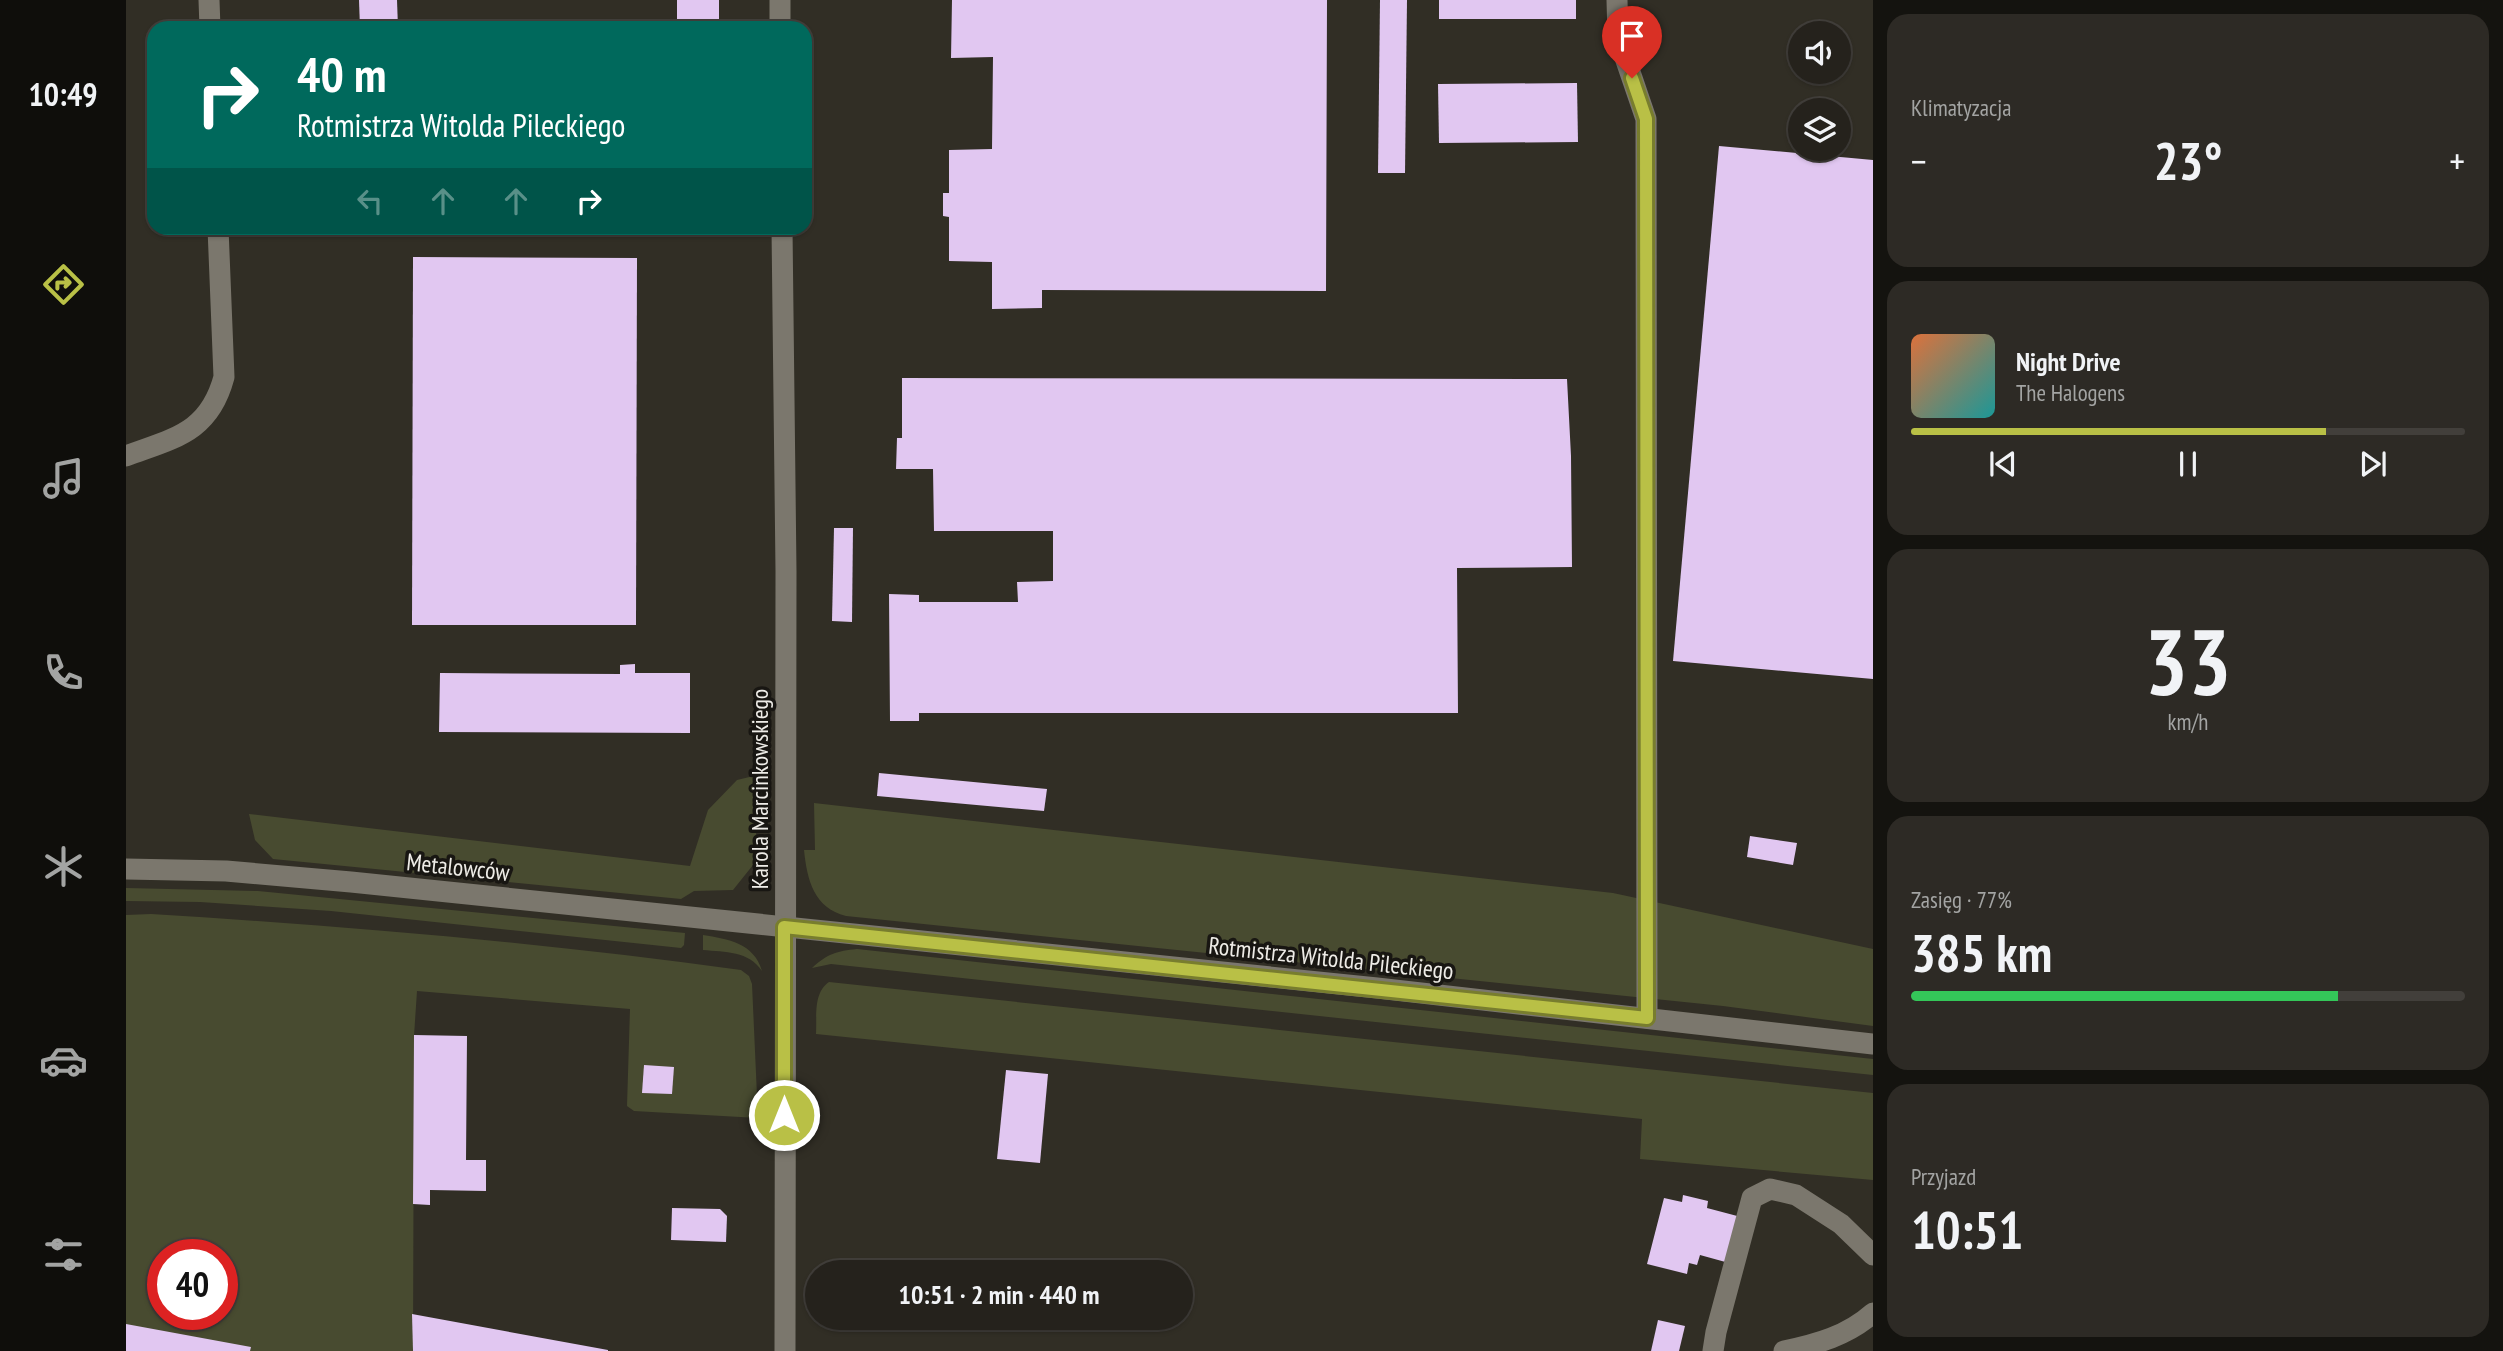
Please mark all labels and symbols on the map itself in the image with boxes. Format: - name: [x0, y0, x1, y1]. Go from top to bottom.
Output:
- pin: [1602, 6, 1662, 78]
- street label: Karola Marcinkowskiego: [744, 689, 775, 889]
- street label: Metalowców: [405, 846, 512, 888]
- street label: Rotmistrza Witolda Pileckiego: [1207, 930, 1455, 986]
- position arrow: [747, 1078, 821, 1152]
- speed limit sign: 40: [147, 1239, 238, 1330]

